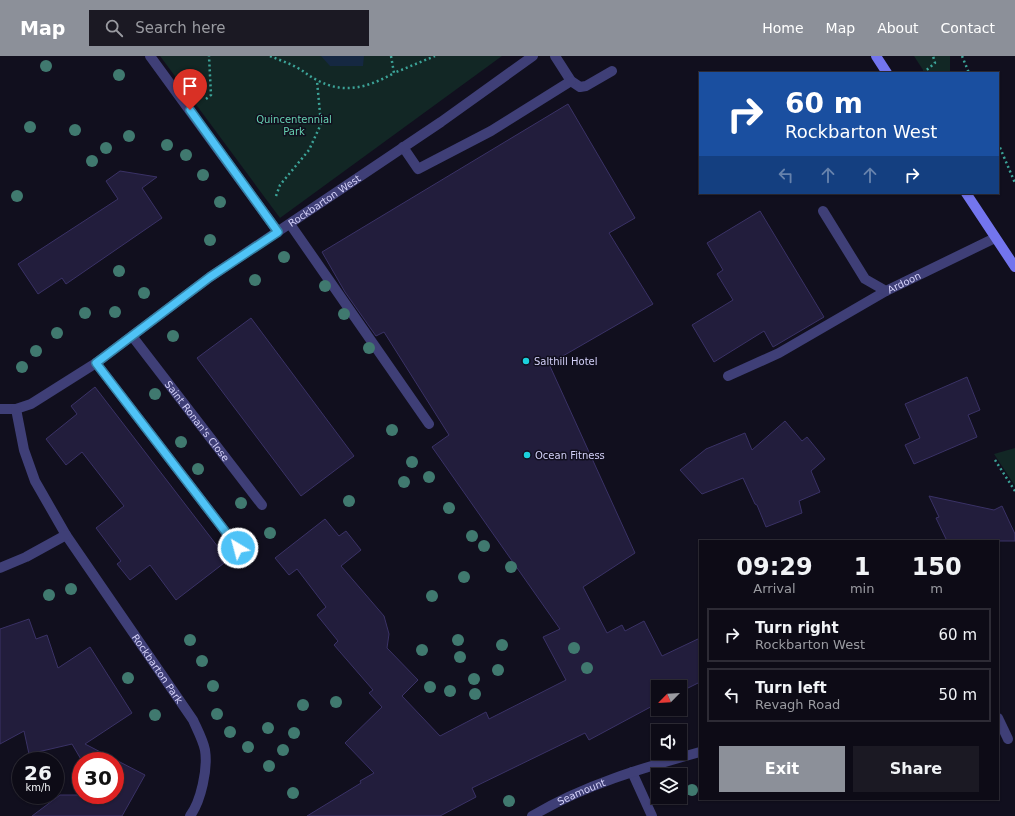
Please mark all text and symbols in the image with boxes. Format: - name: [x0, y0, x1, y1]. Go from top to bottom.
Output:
- search box: [89, 10, 369, 46]
- text: Map: [20, 17, 65, 39]
- icon: search: [103, 17, 125, 39]
- text: Search here: [135, 19, 225, 37]
- text: Home: [762, 20, 804, 36]
- text: Map: [826, 20, 855, 36]
- text: About: [877, 20, 919, 36]
- text: Contact: [941, 20, 995, 36]
- pin: [173, 69, 207, 110]
- icon: arrive: [179, 75, 201, 97]
- text: 60 m: [785, 87, 863, 120]
- icon: right: [719, 88, 771, 140]
- park label: Quincentennial Park: [256, 114, 332, 137]
- text: Rockbarton West: [785, 121, 937, 142]
- icon: left: [775, 164, 797, 186]
- icon: ahead: [817, 164, 839, 186]
- icon: ahead: [859, 164, 881, 186]
- icon: right: [901, 164, 923, 186]
- street label: Rockbarton West: [286, 172, 363, 229]
- street label: Ardoon: [885, 270, 922, 295]
- marker: Salthill Hotel: [521, 356, 531, 366]
- place label: Salthill Hotel: [534, 356, 598, 367]
- street label: Saint Ronan's Close: [163, 378, 232, 463]
- marker: Ocean Fitness: [522, 450, 532, 460]
- place label: Ocean Fitness: [535, 450, 605, 461]
- position arrow: [217, 527, 259, 569]
- text: 09:29: [736, 553, 813, 581]
- text: 1: [854, 553, 870, 581]
- text: 150: [912, 553, 962, 581]
- text: Arrival: [753, 581, 796, 596]
- text: min: [850, 581, 874, 596]
- text: m: [930, 581, 943, 596]
- text: Turn right: [755, 619, 839, 637]
- icon: right: [721, 624, 743, 646]
- text: 60 m: [939, 626, 977, 644]
- street label: Rockbarton Park: [130, 632, 186, 706]
- text: Rockbarton West: [755, 637, 865, 652]
- text: Turn left: [755, 679, 827, 697]
- north arrow: [651, 680, 687, 716]
- map controls: [651, 680, 687, 804]
- icon: left: [721, 684, 743, 706]
- text: 50 m: [939, 686, 977, 704]
- text: Revagh Road: [755, 697, 840, 712]
- button: sound: [651, 724, 687, 760]
- button: Exit: [719, 746, 845, 792]
- button: Share: [853, 746, 979, 792]
- speed limit sign: 30: [72, 752, 124, 804]
- text: 26: [24, 761, 52, 785]
- button: layers: [651, 768, 687, 804]
- street label: Seamount: [555, 776, 607, 807]
- text: km/h: [25, 782, 51, 793]

